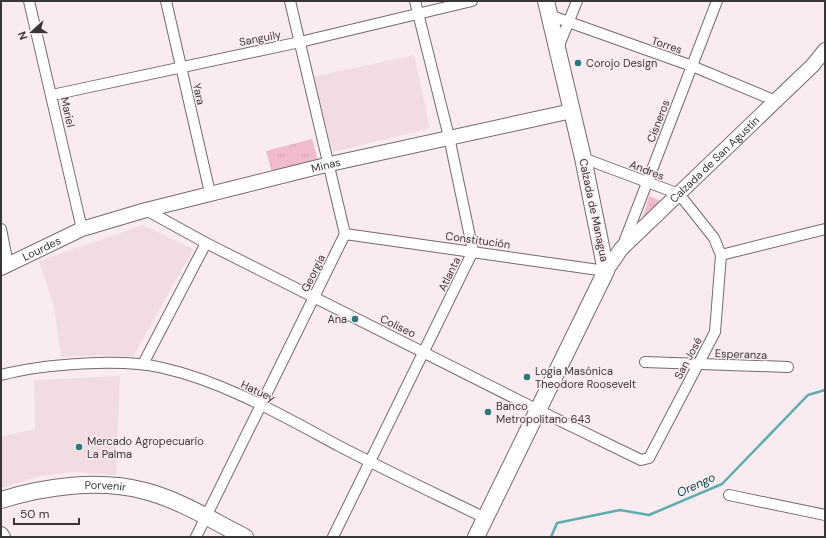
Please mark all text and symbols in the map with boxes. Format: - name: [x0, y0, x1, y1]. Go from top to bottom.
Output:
- north arrow: [12, 12, 52, 52]
- street label: Sanguily: [238, 27, 282, 49]
- text: N: [15, 29, 31, 42]
- street label: Torres: [650, 33, 684, 57]
- place label: Corojo Design: [586, 56, 657, 70]
- marker: Corojo Design: [573, 58, 583, 68]
- street label: Yara: [190, 82, 208, 106]
- street label: Mariel: [58, 95, 78, 129]
- street label: Cisneros: [643, 98, 673, 144]
- street label: Calzada de San Agustín: [667, 113, 762, 206]
- street label: Minas: [310, 155, 342, 175]
- street label: Calzada de Managua: [576, 157, 612, 263]
- street label: Andres: [628, 157, 666, 183]
- street label: Constitución: [445, 229, 511, 251]
- street label: Lourdes: [20, 233, 63, 264]
- street label: Georgia: [298, 252, 328, 294]
- street label: Atlanta: [435, 255, 463, 293]
- street label: Coliseo: [378, 311, 418, 341]
- place label: Ana: [327, 312, 347, 326]
- marker: Ana: [350, 314, 360, 324]
- street label: San José: [671, 335, 705, 381]
- street label: Esperanza: [715, 346, 767, 362]
- place label: Logia Masónica Theodore Roosevelt: [535, 364, 636, 391]
- marker: Logia Masónica Theodore Roosevelt: [522, 372, 532, 382]
- street label: Hatuey: [239, 377, 277, 405]
- place label: Banco Metropolitano 643: [496, 399, 591, 426]
- marker: Banco Metropolitano 643: [483, 407, 493, 417]
- place label: Mercado Agropecuario La Palma: [87, 434, 204, 461]
- marker: Mercado Agropecuario La Palma: [74, 442, 84, 452]
- water label: Orengo: [674, 469, 718, 501]
- street label: Porvenir: [85, 478, 127, 494]
- scale bar: [14, 500, 79, 526]
- text: 50 m: [20, 506, 49, 522]

